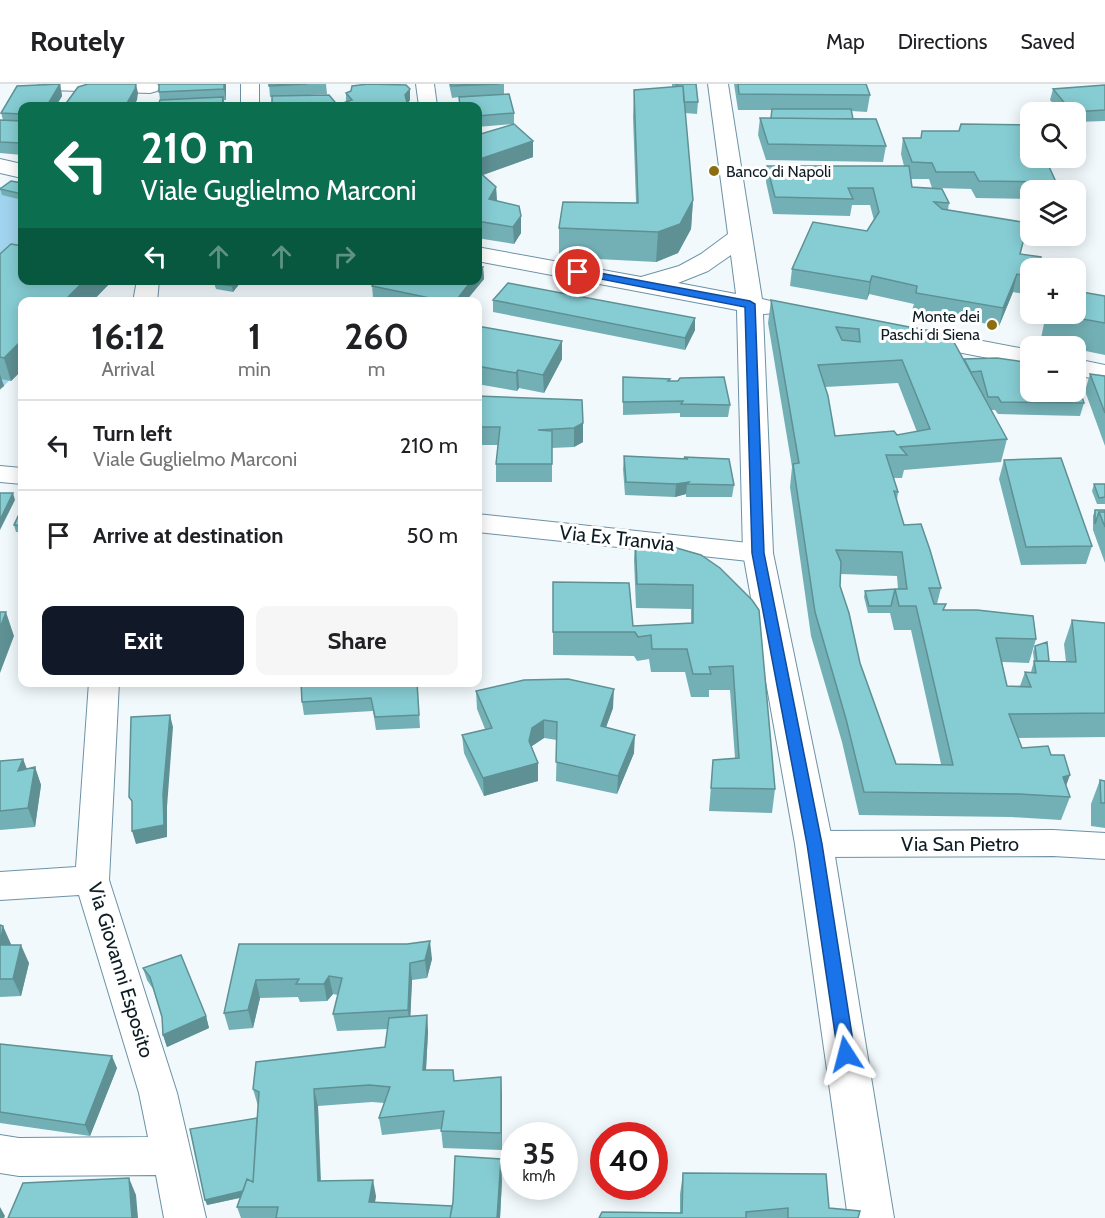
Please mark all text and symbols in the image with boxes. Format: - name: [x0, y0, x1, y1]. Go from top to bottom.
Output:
- text: Routely: [30, 24, 125, 58]
- text: Map: [826, 29, 865, 54]
- text: Directions: [898, 29, 987, 54]
- text: Saved: [1020, 29, 1075, 54]
- map controls: [1020, 102, 1086, 402]
- button: search: [1020, 102, 1086, 168]
- text: 210 m: [141, 122, 254, 174]
- icon: left: [42, 126, 120, 204]
- place label: Banco di Napoli: [726, 162, 831, 181]
- marker: Banco di Napoli: [707, 164, 721, 178]
- text: Viale Guglielmo Marconi: [141, 174, 417, 207]
- button: layers: [1020, 180, 1086, 246]
- icon: left: [139, 240, 172, 273]
- icon: ahead: [202, 240, 235, 273]
- icon: ahead: [265, 240, 298, 273]
- icon: right: [328, 240, 361, 273]
- pin: [552, 246, 603, 297]
- icon: arrive: [561, 255, 594, 288]
- button: +: [1020, 258, 1086, 324]
- place label: Monte dei Paschi di Siena: [881, 307, 980, 344]
- text: 16:12: [91, 314, 165, 358]
- text: 1: [248, 314, 261, 358]
- text: 260: [344, 314, 409, 358]
- marker: Monte dei Paschi di Siena: [985, 318, 999, 332]
- button: −: [1020, 336, 1086, 402]
- text: Arrival: [101, 357, 155, 381]
- text: min: [238, 357, 271, 381]
- text: m: [368, 357, 385, 381]
- text: Turn left: [93, 420, 172, 447]
- icon: left: [42, 429, 75, 462]
- text: 210 m: [400, 432, 458, 459]
- text: Viale Guglielmo Marconi: [93, 447, 297, 471]
- icon: arrive: [42, 519, 75, 552]
- street label: Via Ex Tranvia: [558, 520, 676, 556]
- text: Arrive at destination: [93, 522, 283, 549]
- text: 50 m: [406, 522, 458, 549]
- button: Exit: [42, 606, 244, 675]
- button: Share: [256, 606, 458, 675]
- street label: Via San Pietro: [901, 832, 1019, 856]
- street label: Via Giovanni Esposito: [83, 880, 159, 1060]
- position arrow: [814, 1022, 878, 1086]
- speed limit sign: 40: [590, 1122, 668, 1200]
- text: 35: [523, 1135, 555, 1172]
- text: km/h: [523, 1167, 555, 1185]

